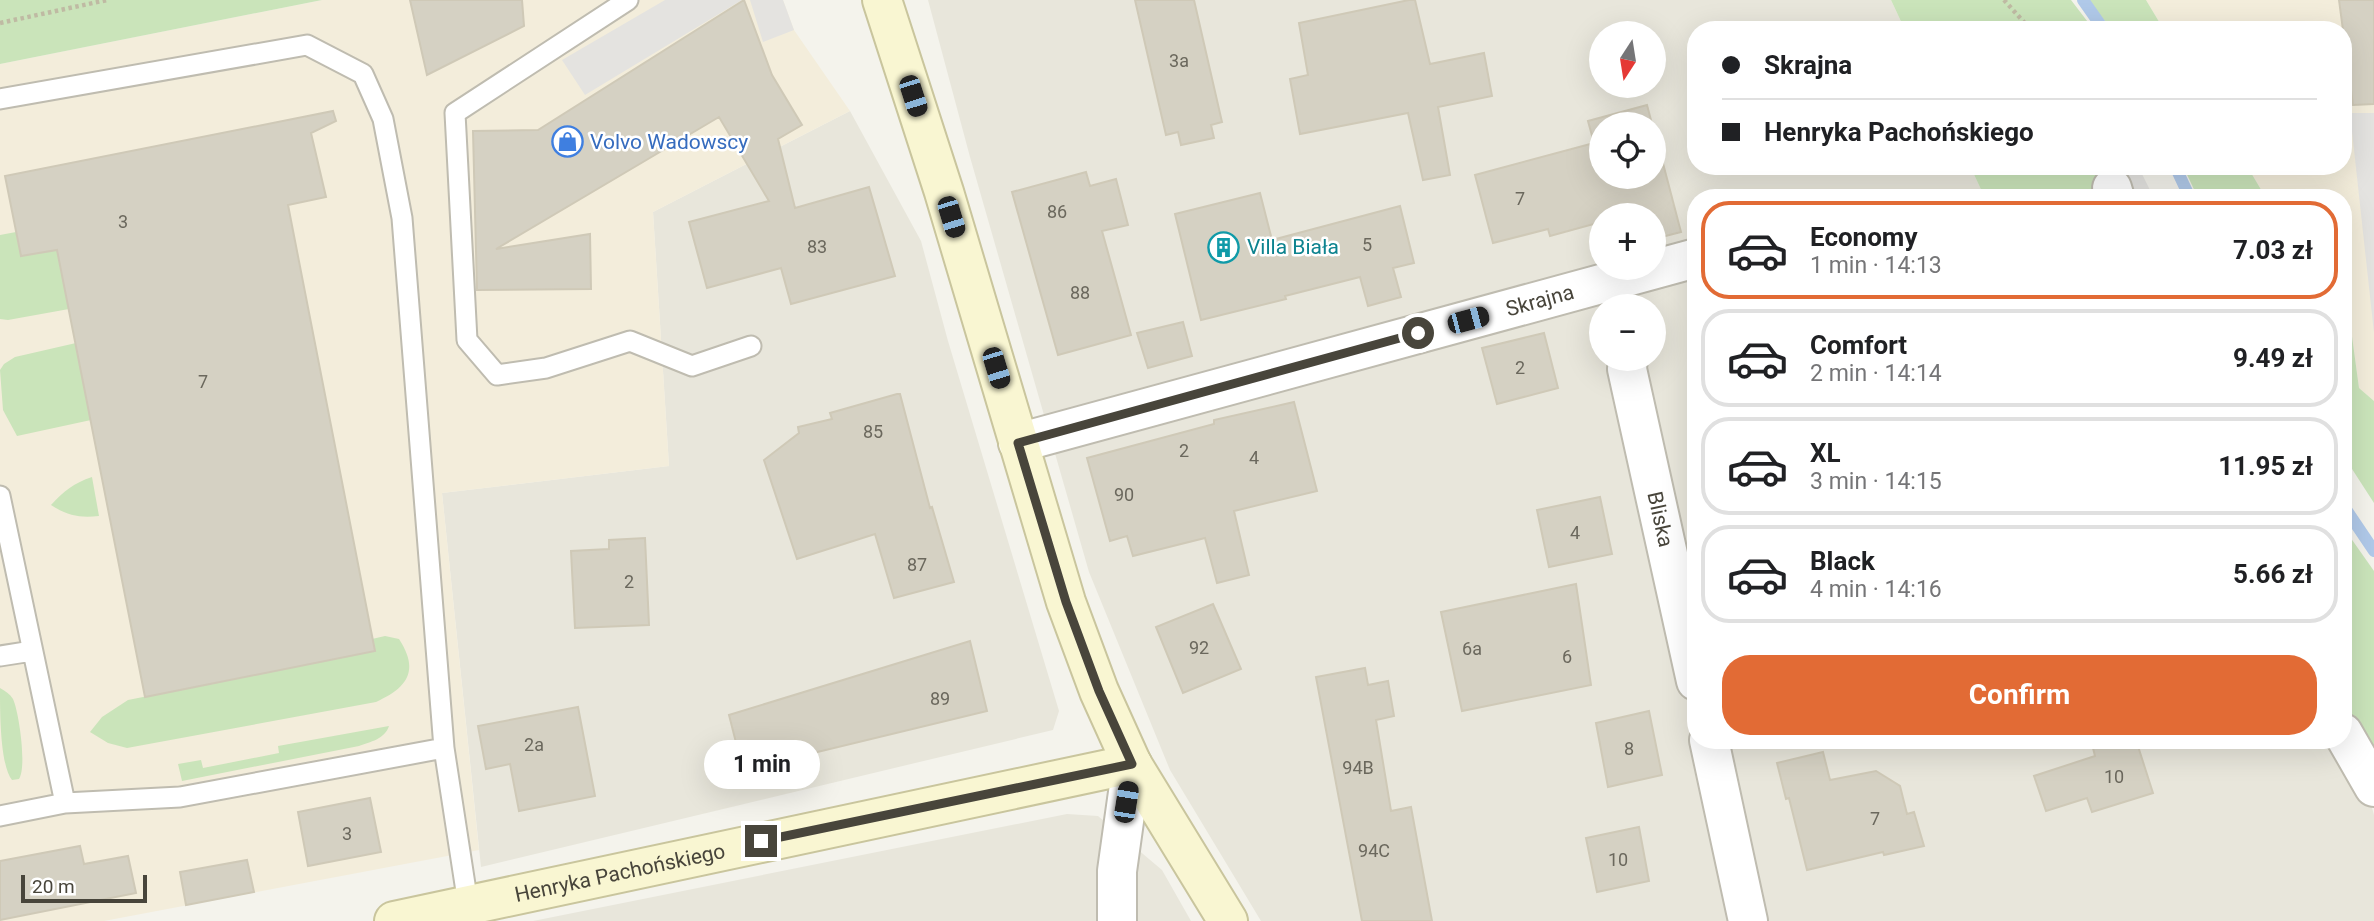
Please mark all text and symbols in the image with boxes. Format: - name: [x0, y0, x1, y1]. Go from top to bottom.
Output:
- north arrow: [1589, 21, 1666, 98]
- map controls: [1589, 21, 1666, 371]
- house number: 3a: [1169, 50, 1189, 71]
- text: Skrajna: [1764, 50, 1852, 80]
- car: [897, 73, 930, 119]
- button: locate: [1589, 112, 1666, 189]
- text: Henryka Pachońskiego: [1764, 117, 2034, 147]
- shop icon: Volvo Wadowscy: [550, 125, 584, 159]
- place label: Volvo Wadowscy: [590, 130, 748, 154]
- house number: 7: [1515, 188, 1525, 209]
- car: [935, 194, 968, 240]
- house number: 86: [1047, 201, 1067, 222]
- button: +: [1589, 203, 1666, 280]
- house number: 3: [118, 211, 128, 232]
- icon: car: [1726, 219, 1789, 282]
- text: Economy: [1810, 222, 1917, 252]
- building icon: Villa Biała: [1207, 230, 1241, 264]
- house number: 5: [1362, 234, 1372, 255]
- place label: Villa Biała: [1247, 235, 1339, 259]
- text: 7.03 zł: [2233, 235, 2313, 265]
- house number: 83: [807, 236, 827, 257]
- text: 1 min · 14:13: [1810, 252, 1942, 279]
- street label: Skrajna: [1503, 280, 1577, 321]
- house number: 88: [1070, 282, 1090, 303]
- button: −: [1589, 294, 1666, 371]
- car: [1445, 304, 1492, 336]
- route start: [1402, 317, 1434, 349]
- icon: car: [1726, 327, 1789, 390]
- text: Comfort: [1810, 330, 1907, 360]
- text: 9.49 zł: [2233, 343, 2313, 373]
- car: [980, 345, 1013, 391]
- house number: 2: [1515, 357, 1525, 378]
- text: 2 min · 14:14: [1810, 360, 1942, 387]
- house number: 7: [198, 371, 208, 392]
- house number: 85: [863, 421, 883, 442]
- icon: car: [1726, 435, 1789, 498]
- text: XL: [1810, 438, 1841, 468]
- house number: 2: [1179, 440, 1189, 461]
- house number: 4: [1249, 447, 1259, 468]
- text: 11.95 zł: [2218, 451, 2313, 481]
- text: 3 min · 14:15: [1810, 468, 1942, 495]
- house number: 90: [1114, 484, 1134, 505]
- street label: Bliska: [1642, 489, 1678, 549]
- house number: 4: [1570, 522, 1580, 543]
- icon: car: [1726, 543, 1789, 606]
- text: Black: [1810, 546, 1875, 576]
- house number: 87: [907, 554, 927, 575]
- text: 5.66 zł: [2233, 559, 2313, 589]
- house number: 2: [624, 571, 634, 592]
- text: 4 min · 14:16: [1810, 576, 1942, 603]
- house number: 92: [1189, 637, 1209, 658]
- house number: 6a: [1462, 638, 1482, 659]
- house number: 6: [1562, 646, 1572, 667]
- button: Confirm: [1722, 655, 2317, 735]
- house number: 89: [930, 688, 950, 709]
- house number: 2a: [524, 734, 544, 755]
- house number: 8: [1624, 738, 1634, 759]
- callout: 1 min: [703, 740, 819, 788]
- text: 1 min: [733, 751, 791, 778]
- house number: 94B: [1342, 757, 1374, 778]
- house number: 10: [2104, 766, 2124, 787]
- car: [1113, 780, 1140, 824]
- house number: 7: [1870, 808, 1880, 829]
- house number: 3: [342, 823, 352, 844]
- route end: [745, 825, 777, 857]
- street label: Henryka Pachońskiego: [513, 839, 727, 907]
- house number: 94C: [1358, 840, 1390, 861]
- house number: 10: [1608, 849, 1628, 870]
- scale bar: [21, 872, 147, 904]
- text: 20 m: [32, 875, 75, 898]

